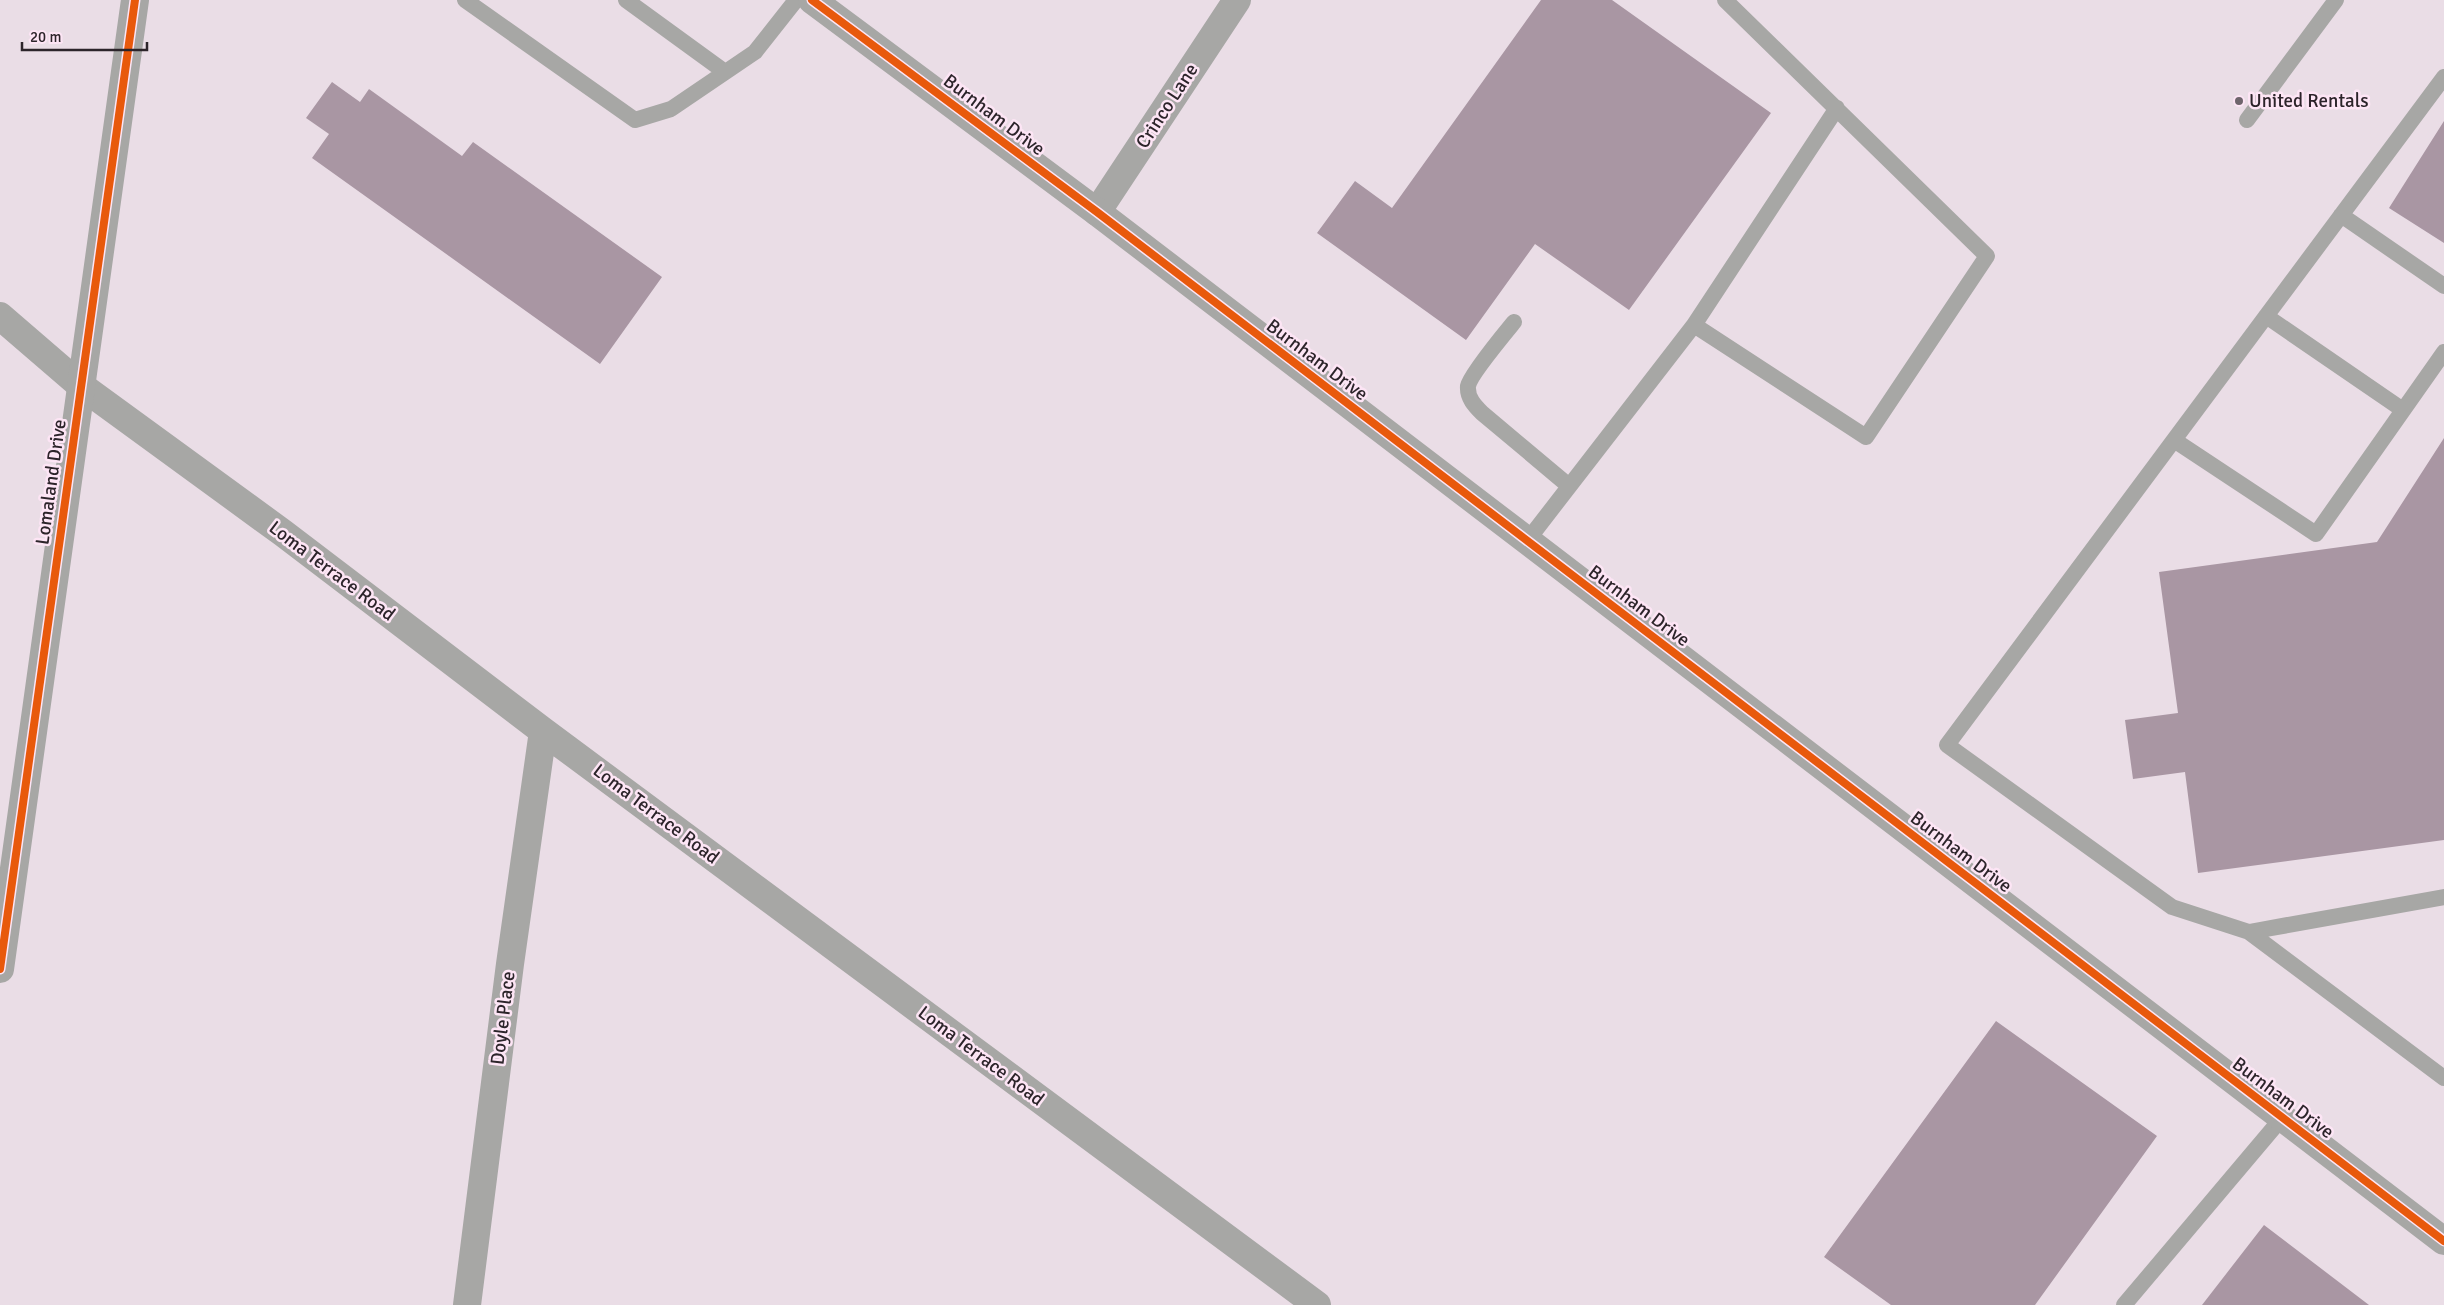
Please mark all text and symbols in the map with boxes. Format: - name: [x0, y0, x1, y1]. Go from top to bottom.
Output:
- scale bar: [22, 20, 148, 52]
- text: 20 m: [30, 28, 61, 46]
- street label: Crinco Lane: [1131, 59, 1203, 153]
- street label: Burnham Drive: [938, 69, 1050, 161]
- place label: United Rentals: [2249, 89, 2369, 113]
- marker: United Rentals: [2233, 95, 2245, 107]
- street label: Burnham Drive: [1261, 314, 1373, 406]
- street label: Lomaland Drive: [30, 418, 72, 546]
- street label: Loma Terrace Road: [264, 516, 400, 626]
- street label: Burnham Drive: [1583, 560, 1695, 652]
- street label: Loma Terrace Road: [588, 759, 724, 869]
- street label: Burnham Drive: [1905, 806, 2017, 898]
- street label: Doyle Place: [485, 970, 521, 1066]
- street label: Loma Terrace Road: [913, 1001, 1049, 1111]
- street label: Burnham Drive: [2227, 1052, 2339, 1144]

